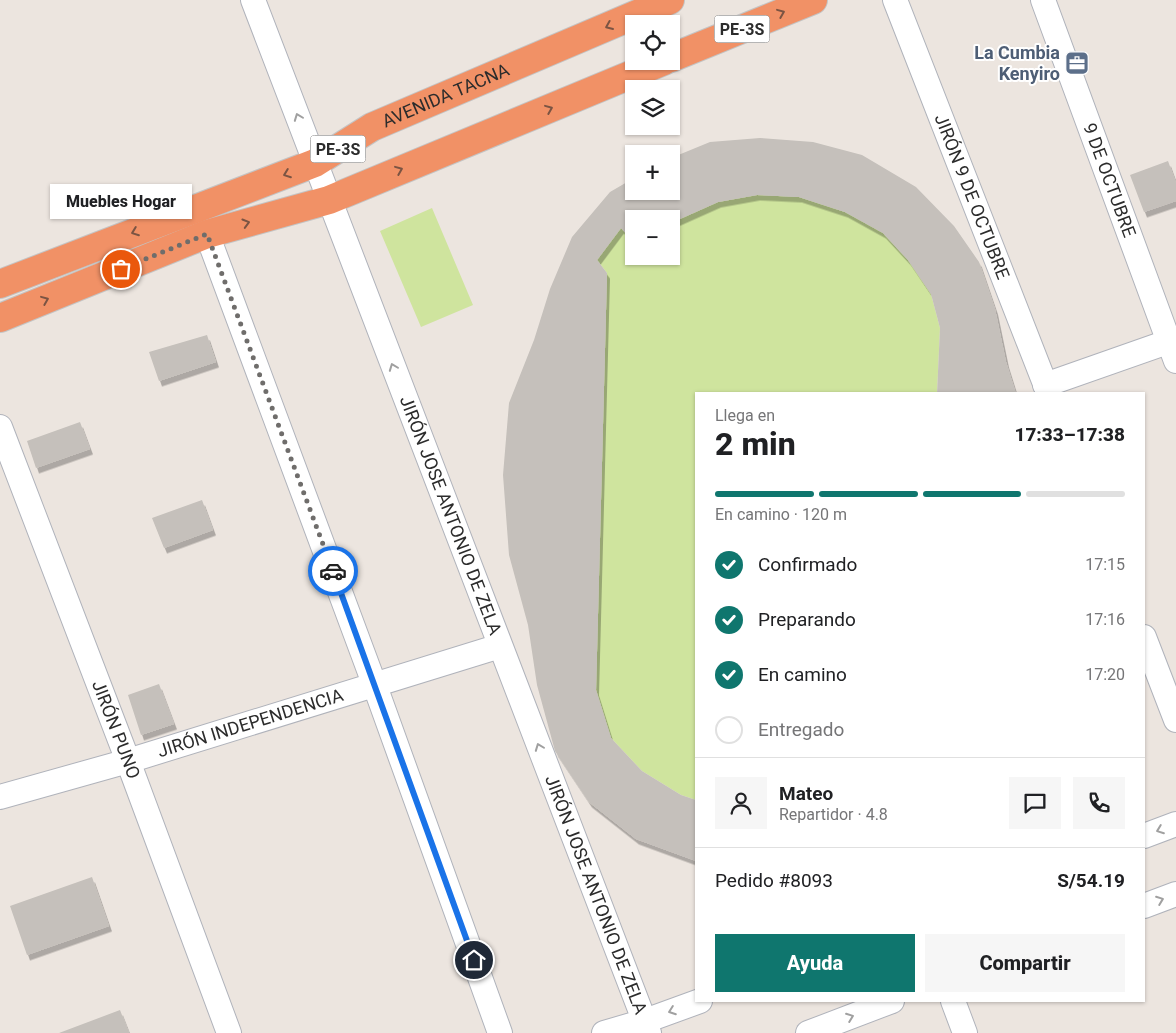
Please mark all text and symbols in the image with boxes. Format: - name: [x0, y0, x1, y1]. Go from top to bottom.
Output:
- one-way arrow: [776, 9, 785, 20]
- map controls: [625, 15, 680, 265]
- button: locate: [625, 15, 680, 70]
- road number: PE-3S: [714, 15, 770, 42]
- one-way arrow: [605, 19, 614, 30]
- place label: La Cumbia Kenyiro: [974, 42, 1060, 84]
- office icon: La Cumbia Kenyiro: [1064, 50, 1090, 76]
- street label: AVENIDA TACNA: [379, 59, 512, 131]
- button: layers: [625, 80, 680, 135]
- one-way arrow: [545, 104, 553, 114]
- street label: JIRÓN 9 DE OCTUBRE: [931, 111, 1014, 282]
- one-way arrow: [294, 113, 304, 122]
- street label: 9 DE OCTUBRE: [1079, 120, 1140, 240]
- road number: PE-3S: [310, 136, 366, 162]
- button: +: [625, 145, 680, 200]
- one-way arrow: [394, 166, 403, 177]
- one-way arrow: [283, 167, 292, 178]
- callout: Muebles Hogar: [50, 184, 192, 219]
- text: Muebles Hogar: [66, 192, 176, 211]
- button: −: [625, 210, 680, 265]
- one-way arrow: [241, 219, 249, 229]
- one-way arrow: [132, 226, 140, 236]
- pin: [100, 248, 142, 290]
- icon: bag: [107, 255, 135, 283]
- one-way arrow: [40, 296, 49, 306]
- one-way arrow: [389, 363, 399, 372]
- street label: JIRÓN JOSE ANTONIO DE ZELA: [396, 393, 506, 638]
- text: Llega en: [715, 406, 775, 425]
- text: 17:33–17:38: [1014, 423, 1125, 446]
- text: 2 min: [715, 425, 796, 463]
- text: En camino · 120 m: [715, 505, 847, 524]
- courier: [308, 546, 358, 596]
- icon: check: [715, 551, 743, 579]
- text: Confirmado: [758, 553, 857, 576]
- text: 17:15: [1085, 555, 1125, 574]
- icon: car: [319, 557, 347, 585]
- icon: check: [715, 606, 743, 634]
- text: Preparando: [758, 608, 856, 631]
- text: 17:16: [1085, 610, 1125, 629]
- icon: check: [715, 661, 743, 689]
- text: En camino: [758, 663, 847, 686]
- text: 17:20: [1085, 665, 1125, 684]
- street label: JIRÓN PUNO: [88, 677, 145, 782]
- street label: JIRÓN INDEPENDENCIA: [155, 684, 346, 761]
- text: Entregado: [758, 718, 844, 741]
- one-way arrow: [535, 743, 545, 752]
- street label: JIRÓN JOSE ANTONIO DE ZELA: [541, 772, 652, 1017]
- button: person: [715, 777, 767, 829]
- button: chat: [1009, 777, 1061, 829]
- button: phone: [1073, 777, 1125, 829]
- text: Mateo: [779, 782, 833, 805]
- text: Repartidor · 4.8: [779, 805, 888, 824]
- one-way arrow: [1156, 824, 1165, 834]
- text: Pedido #8093: [715, 869, 833, 892]
- text: S/54.19: [1057, 869, 1125, 892]
- one-way arrow: [1155, 896, 1164, 906]
- button: Ayuda: [715, 934, 915, 992]
- button: Compartir: [925, 934, 1125, 992]
- pin: [453, 939, 495, 981]
- icon: home: [460, 946, 488, 974]
- one-way arrow: [668, 1005, 677, 1015]
- one-way arrow: [845, 1013, 854, 1023]

